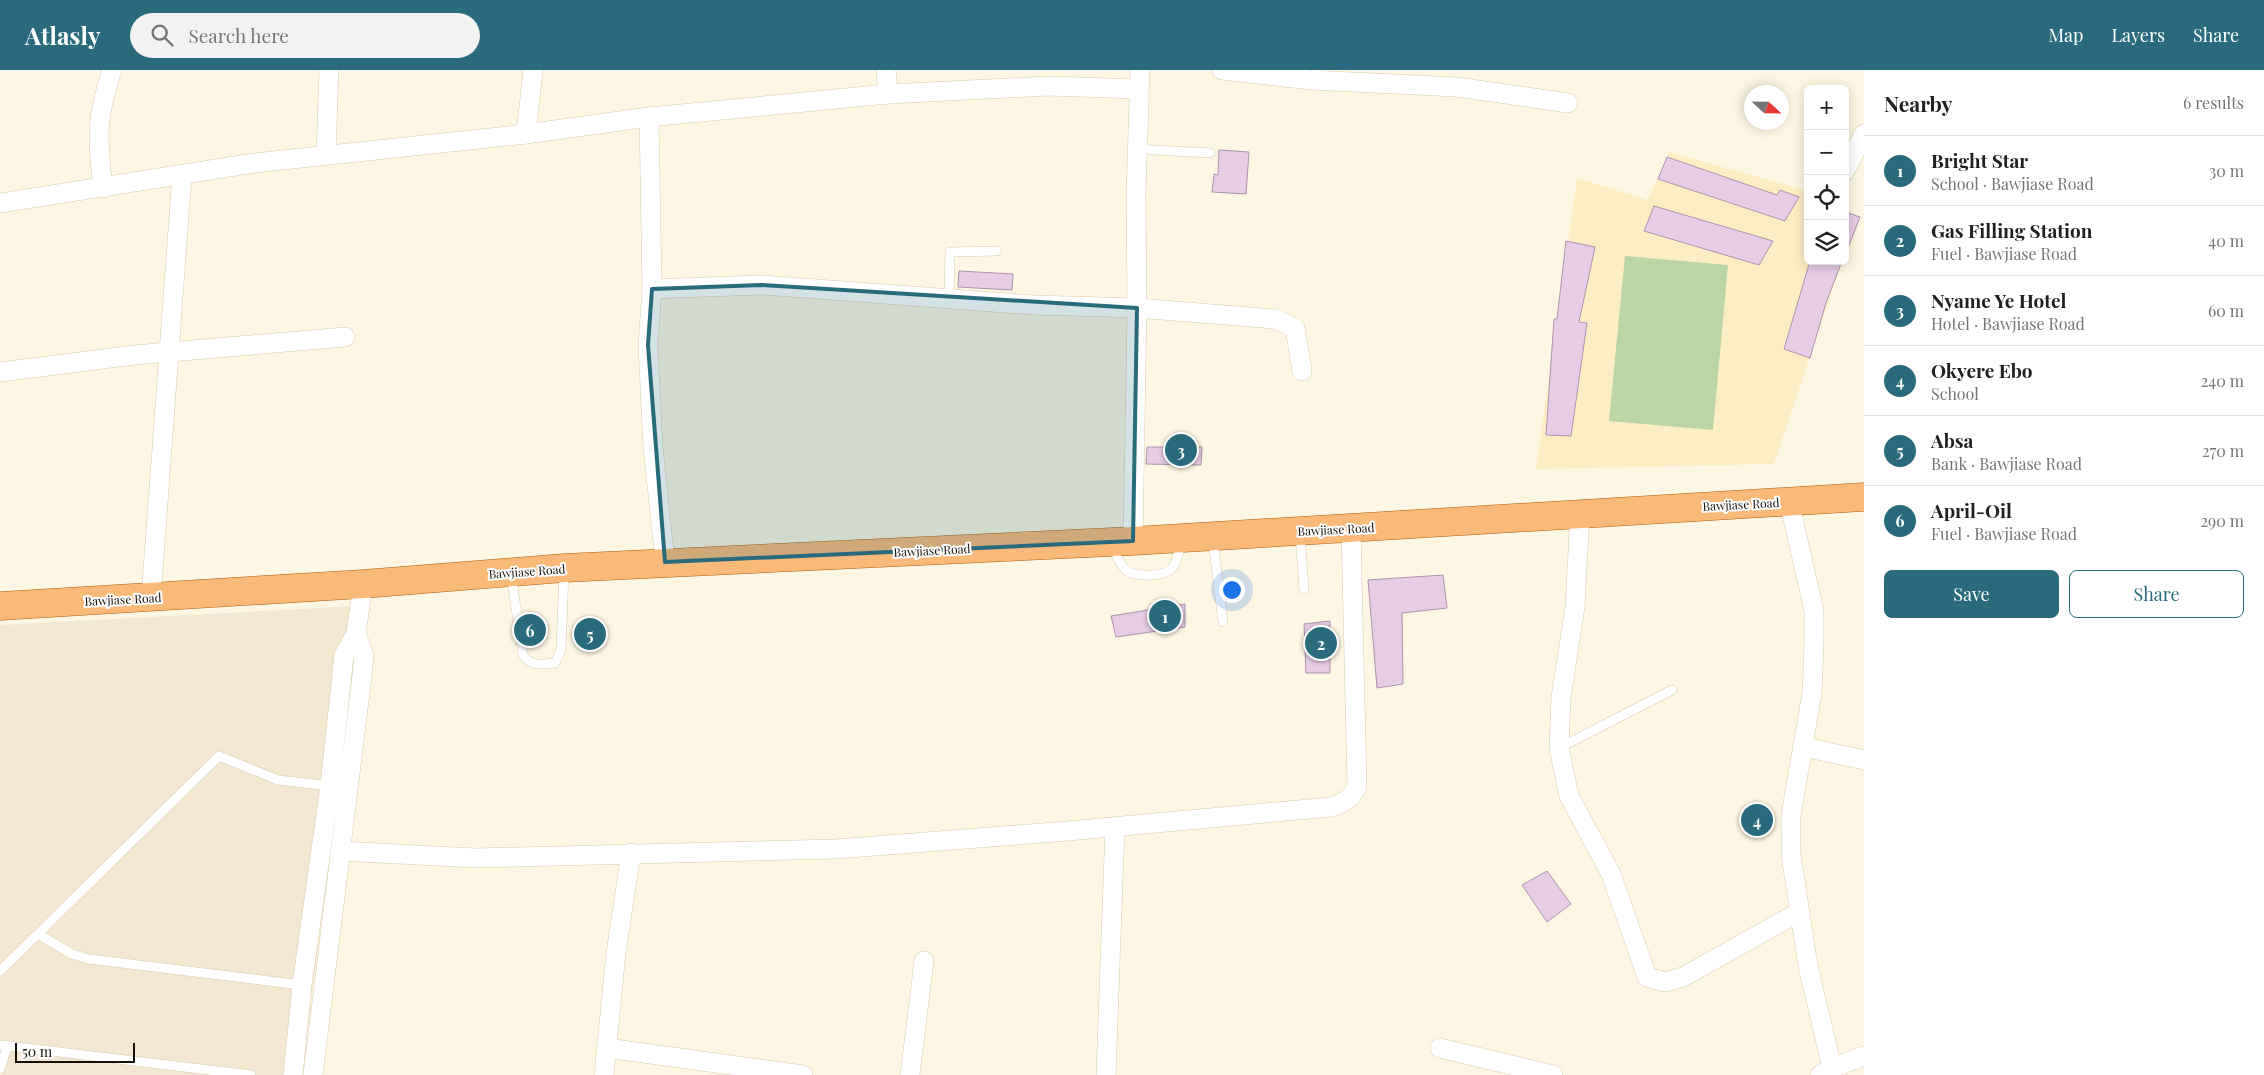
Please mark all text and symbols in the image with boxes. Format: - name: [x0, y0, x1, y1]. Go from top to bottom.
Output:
- search box: [130, 13, 480, 58]
- text: Atlasly: [25, 19, 100, 51]
- icon: search: [148, 21, 176, 49]
- text: Search here: [188, 22, 289, 48]
- text: Map: [2048, 23, 2083, 47]
- text: Layers: [2111, 23, 2165, 47]
- text: Share: [2193, 23, 2239, 47]
- north arrow: [1744, 85, 1789, 130]
- map controls: [1804, 85, 1849, 265]
- button: +: [1804, 85, 1849, 130]
- text: Nearby: [1884, 89, 1953, 117]
- text: 6 results: [2183, 92, 2244, 113]
- button: −: [1804, 130, 1849, 175]
- text: Bright Star: [1931, 147, 2028, 173]
- text: 1: [1897, 160, 1903, 181]
- text: 30 m: [2209, 160, 2244, 181]
- text: School · Bawjiase Road: [1931, 173, 2094, 194]
- button: locate: [1804, 175, 1849, 220]
- text: Gas Filling Station: [1931, 217, 2092, 243]
- button: layers: [1804, 220, 1849, 265]
- text: 2: [1896, 230, 1904, 251]
- text: 40 m: [2208, 230, 2244, 251]
- text: Fuel · Bawjiase Road: [1931, 243, 2077, 264]
- text: Nyame Ye Hotel: [1931, 287, 2066, 313]
- text: 3: [1896, 300, 1904, 321]
- text: 60 m: [2208, 300, 2244, 321]
- text: Hotel · Bawjiase Road: [1931, 313, 2085, 334]
- text: Okyere Ebo: [1931, 357, 2033, 383]
- text: 4: [1896, 370, 1904, 391]
- text: 240 m: [2201, 370, 2244, 391]
- text: School: [1931, 383, 1979, 404]
- text: Absa: [1931, 427, 1973, 453]
- pin: 3: [1165, 431, 1197, 469]
- text: 5: [1896, 440, 1904, 461]
- text: 270 m: [2202, 440, 2244, 461]
- text: Bank · Bawjiase Road: [1931, 453, 2082, 474]
- street label: Bawjiase Road: [1702, 494, 1780, 514]
- text: April-Oil: [1931, 497, 2012, 523]
- text: 6: [1896, 510, 1904, 531]
- text: 290 m: [2200, 510, 2244, 531]
- street label: Bawjiase Road: [1297, 519, 1375, 539]
- text: Fuel · Bawjiase Road: [1931, 523, 2077, 544]
- street label: Bawjiase Road: [893, 540, 971, 560]
- street label: Bawjiase Road: [488, 560, 566, 582]
- button: Save: [1884, 570, 2059, 618]
- button: Share: [2069, 570, 2244, 618]
- your location: [1219, 577, 1245, 603]
- street label: Bawjiase Road: [84, 589, 162, 609]
- pin: 1: [1149, 597, 1181, 635]
- pin: 6: [514, 611, 546, 649]
- pin: 5: [574, 615, 606, 653]
- pin: 2: [1305, 624, 1337, 662]
- pin: 4: [1741, 801, 1773, 839]
- scale bar: [15, 1040, 135, 1063]
- text: 50 m: [22, 1042, 52, 1061]

